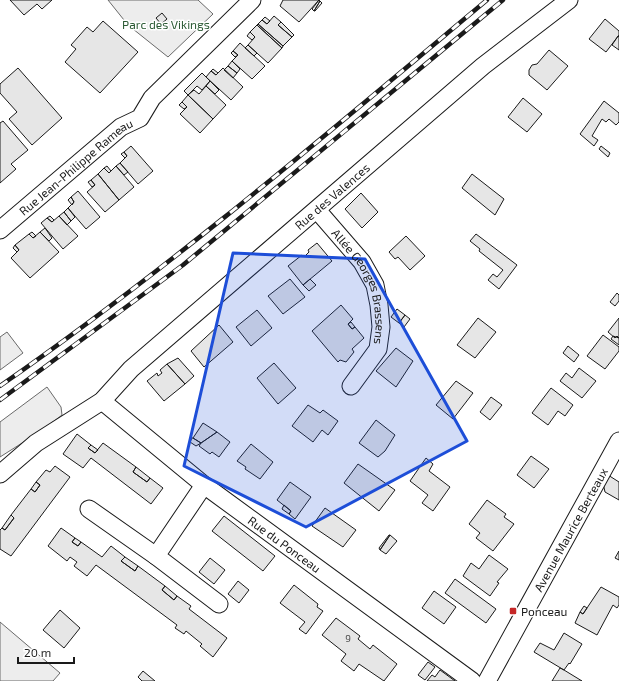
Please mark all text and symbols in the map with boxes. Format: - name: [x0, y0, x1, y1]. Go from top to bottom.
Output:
- park label: Parc des Vikings: [122, 17, 210, 31]
- street label: Rue Jean-Philippe Rameau: [16, 116, 135, 218]
- street label: Rue des Valences: [292, 160, 372, 232]
- street label: Allée Georges Brassens: [329, 226, 388, 345]
- street label: Avenue Maurice Berteaux: [531, 464, 610, 594]
- street label: Rue du Ponceau: [246, 513, 324, 575]
- place label: Ponceau: [521, 604, 567, 618]
- marker: Ponceau: [508, 606, 518, 616]
- house number: 9: [345, 632, 351, 644]
- scale bar: [18, 639, 74, 665]
- text: 20 m: [24, 645, 51, 659]

